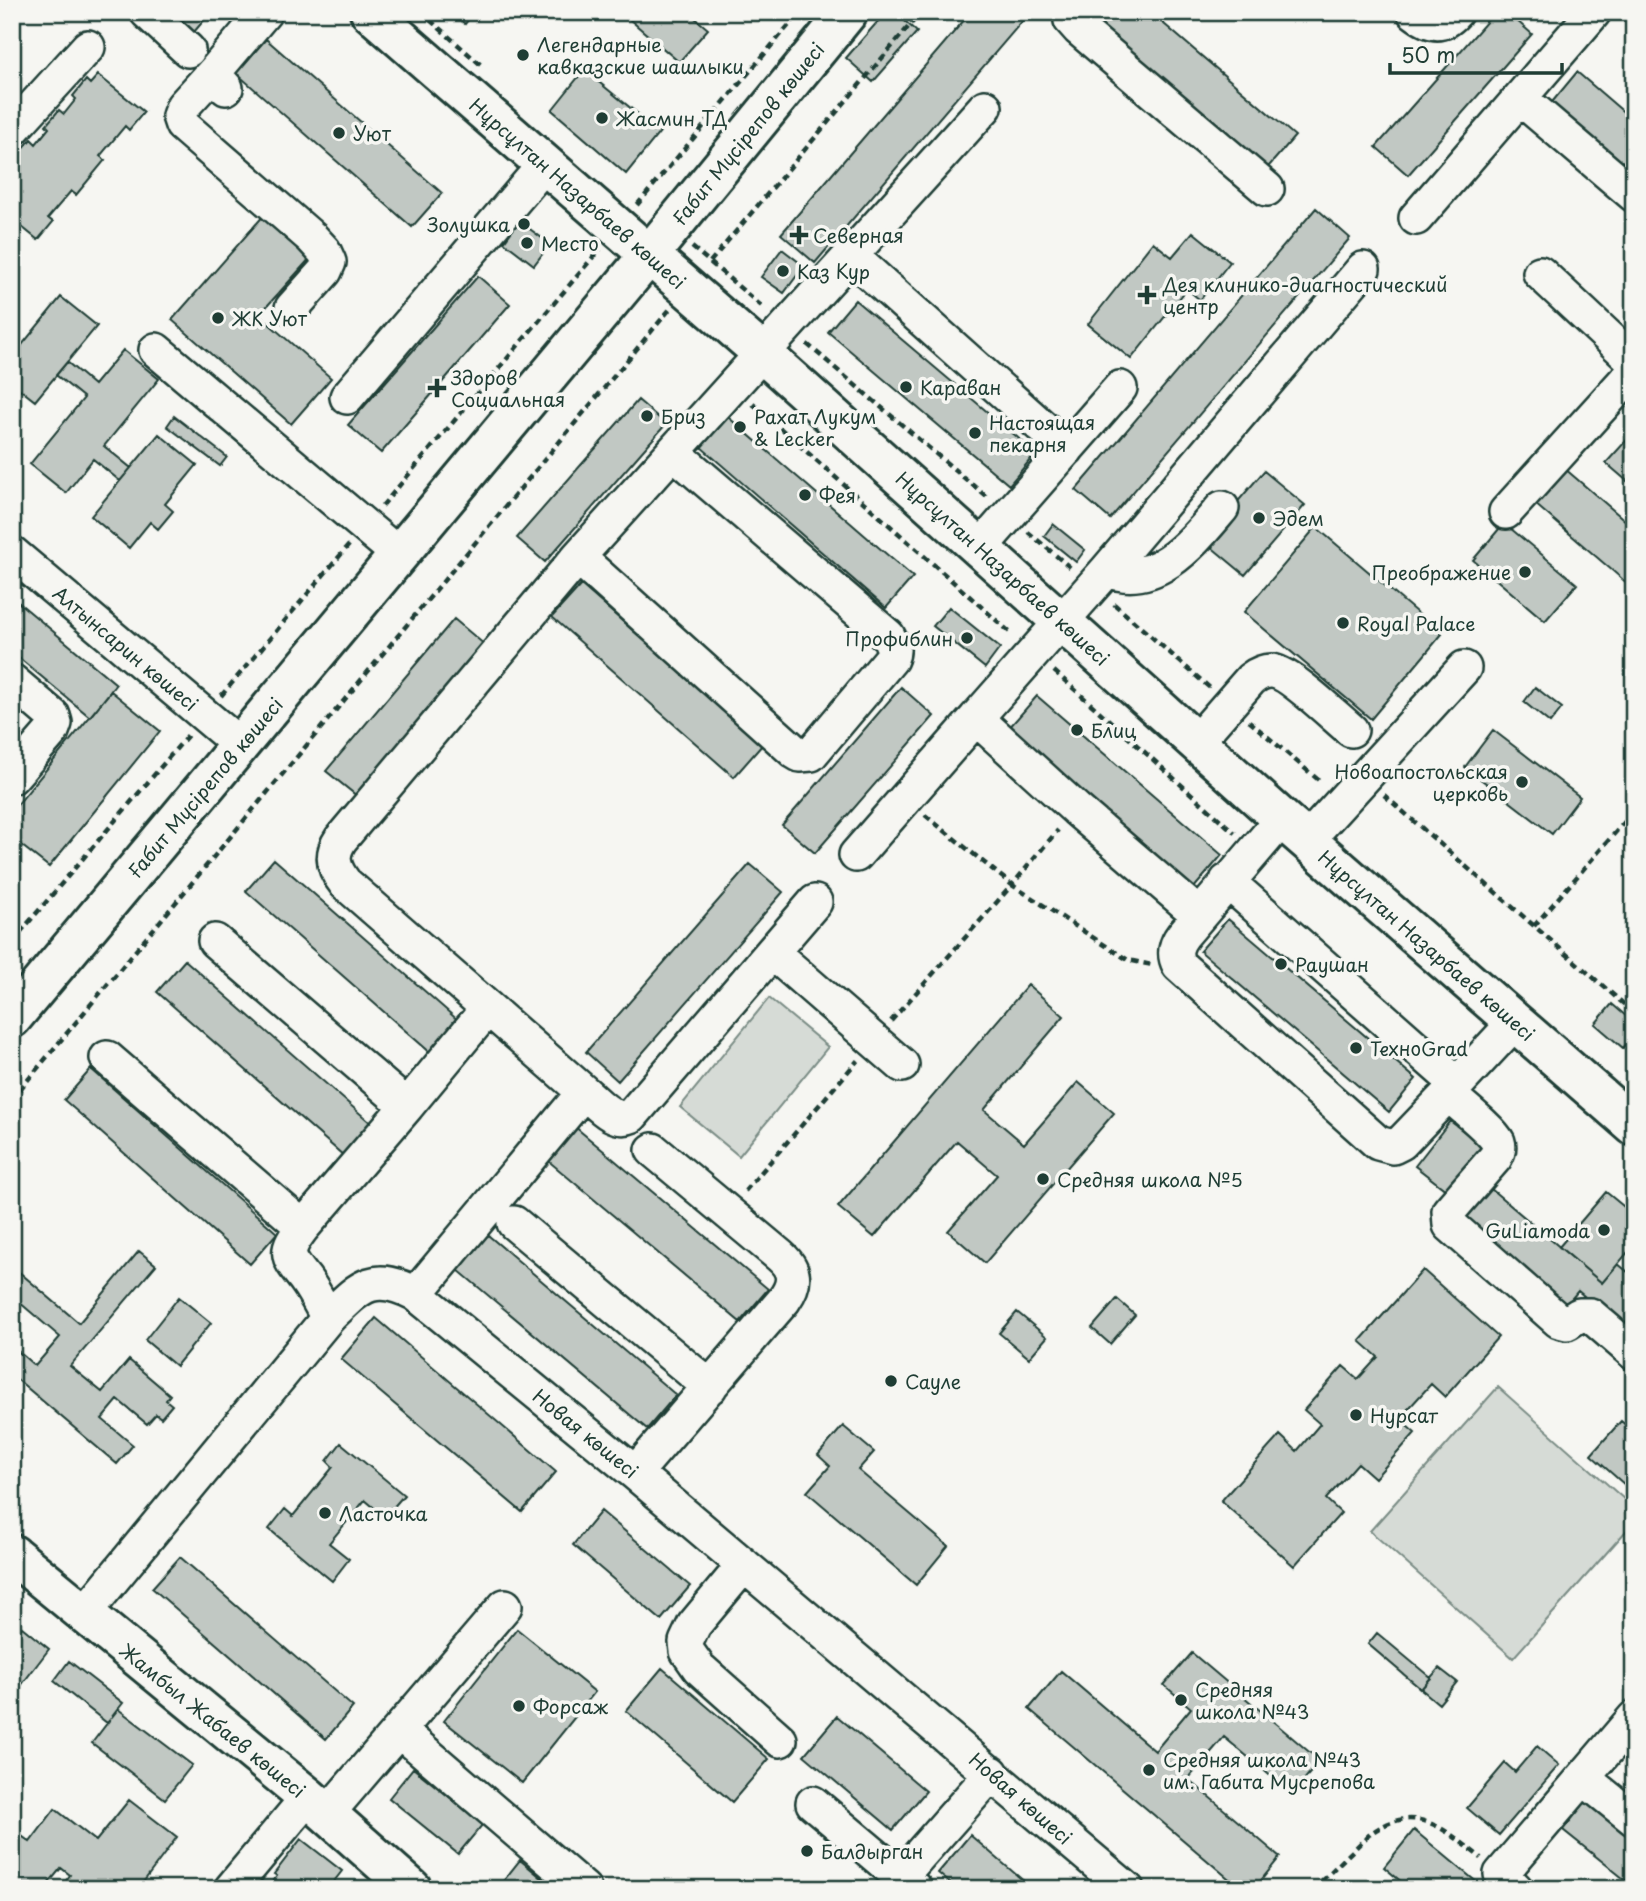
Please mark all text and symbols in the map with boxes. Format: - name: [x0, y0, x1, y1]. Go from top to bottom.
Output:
- place label: Легендарные кавказские шашлыки: [537, 30, 744, 80]
- scale bar: [1390, 32, 1562, 76]
- street label: Ғабит Мүсірепов көшесі: [666, 36, 830, 230]
- text: 50 m: [1401, 38, 1455, 70]
- marker: Легендарные кавказские шашлыки: [515, 47, 531, 63]
- street label: Нұрсұлтан Назарбаев көшесі: [464, 91, 692, 295]
- place label: Жасмин ТД: [615, 104, 728, 132]
- marker: Жасмин ТД: [594, 110, 610, 126]
- place label: Уют: [353, 119, 392, 147]
- marker: Уют: [331, 125, 347, 141]
- place label: Золушка: [427, 210, 510, 238]
- marker: Золушка: [516, 216, 532, 232]
- place label: Северная: [813, 221, 904, 249]
- marker: Северная: [791, 227, 807, 243]
- place label: Место: [541, 229, 599, 257]
- marker: Место: [519, 235, 535, 251]
- place label: Каз Кур: [797, 257, 870, 285]
- marker: Каз Кур: [775, 263, 791, 279]
- place label: Дея клинико-диагностический центр: [1162, 270, 1447, 320]
- marker: Дея клинико-диагностический центр: [1137, 285, 1157, 305]
- place label: ЖК Уют: [231, 304, 308, 332]
- marker: ЖК Уют: [210, 310, 226, 326]
- place label: Здоров Социальная: [450, 363, 565, 413]
- place label: Караван: [920, 373, 1001, 401]
- marker: Караван: [898, 379, 914, 395]
- marker: Здоров Социальная: [429, 380, 445, 396]
- place label: Бриз: [661, 402, 706, 430]
- place label: Рахат Лукум & Lecker: [754, 402, 876, 452]
- marker: Бриз: [639, 408, 655, 424]
- place label: Настоящая пекарня: [989, 408, 1095, 458]
- marker: Рахат Лукум & Lecker: [732, 419, 748, 435]
- marker: Настоящая пекарня: [967, 425, 983, 441]
- street label: Нұрсұлтан Назарбаев көшесі: [890, 464, 1116, 672]
- place label: Фея: [819, 481, 856, 509]
- marker: Фея: [797, 487, 813, 503]
- place label: Эдем: [1273, 504, 1324, 532]
- marker: Эдем: [1251, 510, 1267, 526]
- place label: Преображение: [1372, 558, 1511, 586]
- marker: Преображение: [1517, 564, 1533, 580]
- street label: Алтынсарин көшесі: [47, 579, 205, 717]
- place label: Royal Palace: [1357, 609, 1475, 637]
- marker: Royal Palace: [1335, 615, 1351, 631]
- place label: Профиблин: [845, 624, 953, 652]
- marker: Профиблин: [959, 630, 975, 646]
- street label: Ғабит Мүсірепов көшесі: [121, 691, 289, 883]
- place label: Блиц: [1091, 716, 1137, 744]
- marker: Блиц: [1069, 722, 1085, 738]
- place label: Новоапостольская церковь: [1335, 757, 1508, 807]
- marker: Новоапостольская церковь: [1514, 774, 1530, 790]
- street label: Нұрсұлтан Назарбаев көшесі: [1313, 843, 1541, 1047]
- place label: Раушан: [1295, 950, 1369, 978]
- marker: Раушан: [1273, 956, 1289, 972]
- place label: ТехноGrad: [1370, 1034, 1468, 1062]
- marker: ТехноGrad: [1348, 1040, 1364, 1056]
- place label: Средняя школа №5: [1057, 1165, 1243, 1193]
- marker: Средняя школа №5: [1035, 1171, 1051, 1187]
- place label: GuLiamoda: [1485, 1216, 1590, 1244]
- marker: GuLiamoda: [1596, 1222, 1612, 1238]
- place label: Сауле: [905, 1367, 961, 1395]
- marker: Сауле: [883, 1373, 899, 1389]
- street label: Новая көшесі: [527, 1382, 645, 1484]
- place label: Нурсат: [1370, 1401, 1438, 1429]
- marker: Нурсат: [1348, 1407, 1364, 1423]
- place label: Ласточка: [339, 1499, 427, 1527]
- marker: Ласточка: [317, 1505, 333, 1521]
- street label: Жамбыл Жабаев көшесі: [114, 1636, 312, 1804]
- place label: Средняя школа №43: [1195, 1675, 1309, 1725]
- place label: Форсаж: [533, 1692, 609, 1720]
- marker: Средняя школа №43: [1173, 1692, 1189, 1708]
- marker: Форсаж: [511, 1698, 527, 1714]
- street label: Новая көшесі: [963, 1745, 1079, 1851]
- place label: Средняя школа №43 им. Габита Мусрепова: [1163, 1745, 1375, 1795]
- marker: Средняя школа №43 им. Габита Мусрепова: [1141, 1762, 1157, 1778]
- place label: Балдырган: [821, 1837, 923, 1865]
- marker: Балдырган: [799, 1843, 815, 1859]

